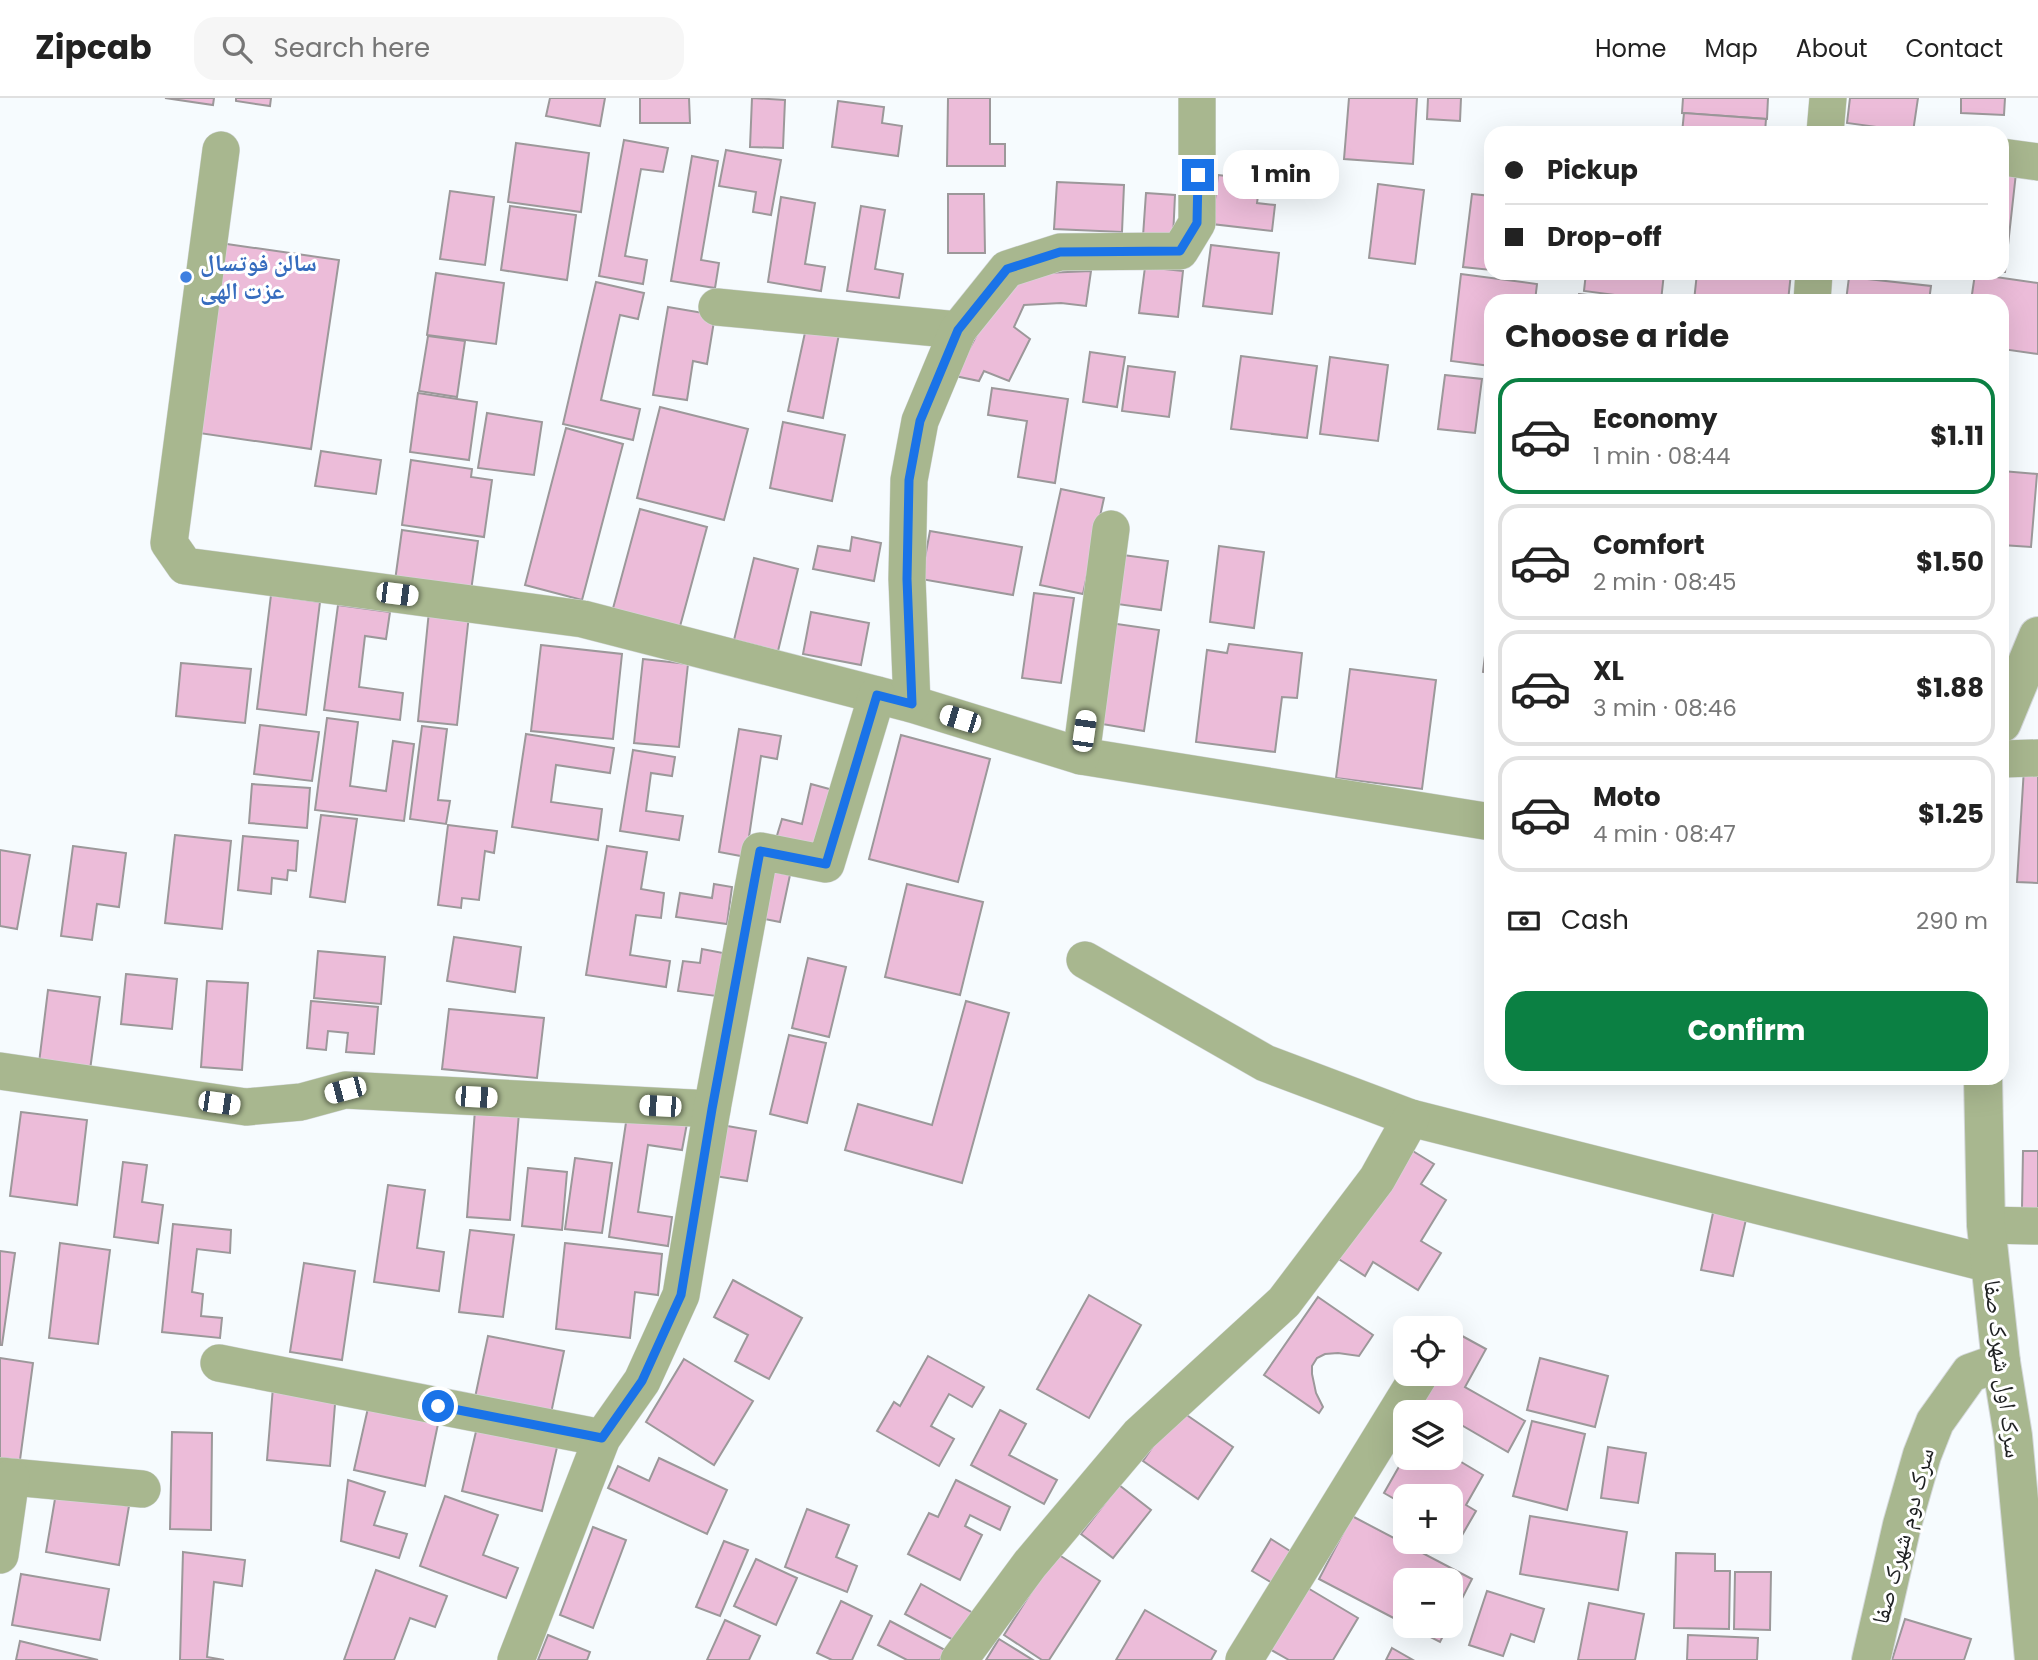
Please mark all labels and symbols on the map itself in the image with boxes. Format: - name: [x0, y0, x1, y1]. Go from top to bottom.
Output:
- callout: 1 min: [1222, 150, 1338, 200]
- route end: [1182, 159, 1214, 191]
- place label: سالن فوتسال عزت الهی: [200, 246, 317, 307]
- marker: سالن فوتسال عزت الهی: [178, 269, 194, 285]
- car: [375, 581, 420, 607]
- car: [937, 703, 984, 735]
- car: [1071, 709, 1098, 753]
- car: [322, 1074, 369, 1106]
- car: [455, 1085, 498, 1109]
- car: [197, 1090, 242, 1116]
- car: [639, 1094, 682, 1118]
- street label: سرک اول شهرک صفا: [1976, 1278, 2031, 1460]
- route start: [422, 1390, 454, 1422]
- street label: سرک دوم شهرک صفا: [1863, 1444, 1942, 1628]

